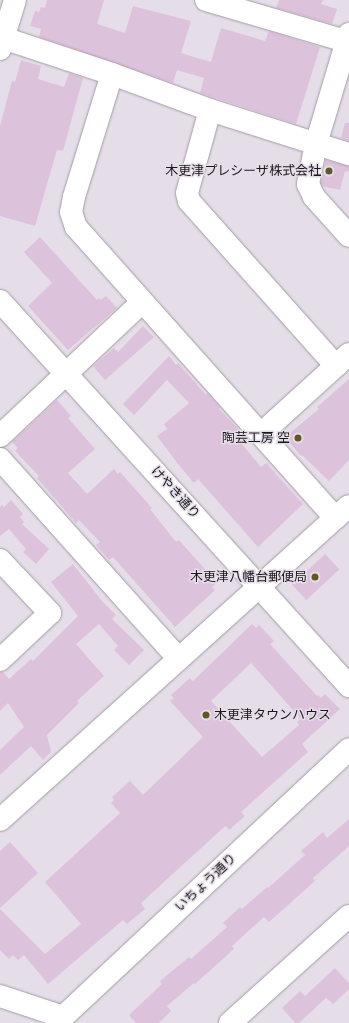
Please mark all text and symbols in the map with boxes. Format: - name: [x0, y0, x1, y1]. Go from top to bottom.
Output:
- place label: 木更津プレシーザ株式会社: [165, 163, 321, 179]
- marker: 木更津プレシーザ株式会社: [324, 166, 334, 176]
- place label: 陶芸工房 空: [222, 430, 290, 446]
- marker: 陶芸工房 空: [293, 433, 303, 443]
- street label: けやき通り: [147, 464, 203, 522]
- place label: 木更津八幡台郵便局: [190, 569, 307, 585]
- marker: 木更津八幡台郵便局: [310, 572, 320, 582]
- place label: 木更津タウンハウス: [214, 707, 331, 723]
- marker: 木更津タウンハウス: [201, 710, 211, 720]
- street label: いちょう通り: [172, 851, 240, 915]

